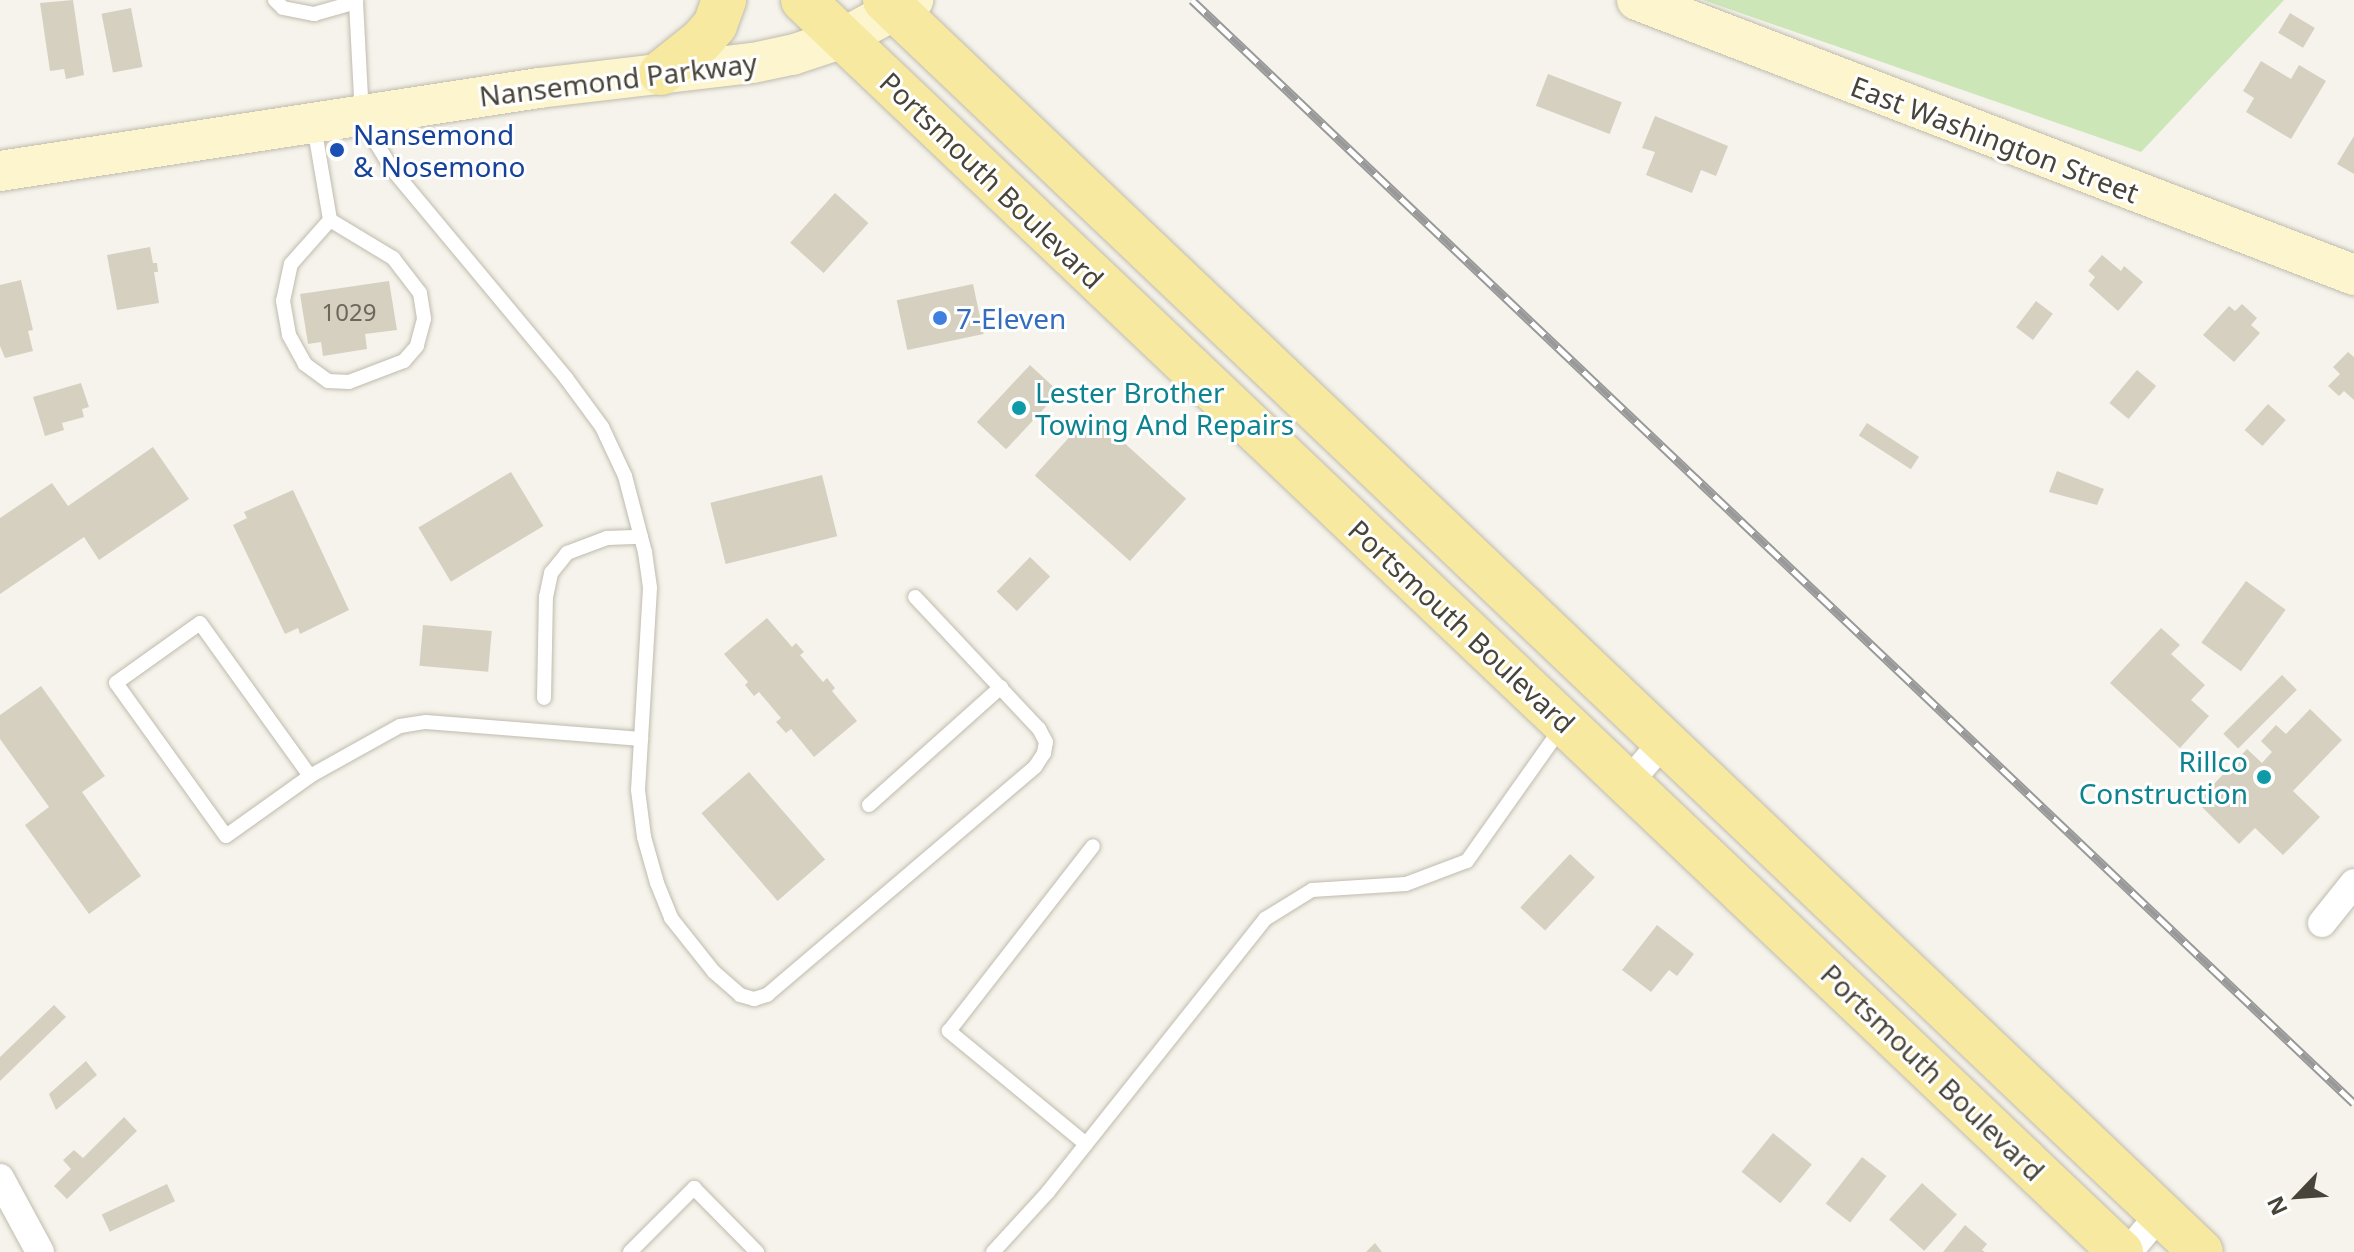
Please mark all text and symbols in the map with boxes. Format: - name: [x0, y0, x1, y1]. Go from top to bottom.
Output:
- street label: Nansemond Parkway: [477, 45, 759, 113]
- street label: Portsmouth Boulevard: [873, 65, 1111, 295]
- street label: East Washington Street: [1846, 69, 2144, 209]
- place label: Nansemond & Nosemono: [353, 117, 526, 183]
- marker: Nansemond & Nosemono: [328, 141, 346, 159]
- house number: 1029: [322, 298, 376, 326]
- place label: 7-Eleven: [956, 301, 1066, 335]
- marker: 7-Eleven: [931, 309, 949, 327]
- place label: Lester Brother Towing And Repairs: [1035, 375, 1294, 441]
- marker: Lester Brother Towing And Repairs: [1010, 399, 1028, 417]
- street label: Portsmouth Boulevard: [1342, 512, 1582, 740]
- place label: Rillco Construction: [2079, 744, 2248, 810]
- marker: Rillco Construction: [2255, 768, 2273, 786]
- street label: Portsmouth Boulevard: [1814, 957, 2052, 1187]
- north arrow: [2258, 1156, 2338, 1236]
- text: N: [2259, 1192, 2294, 1221]

